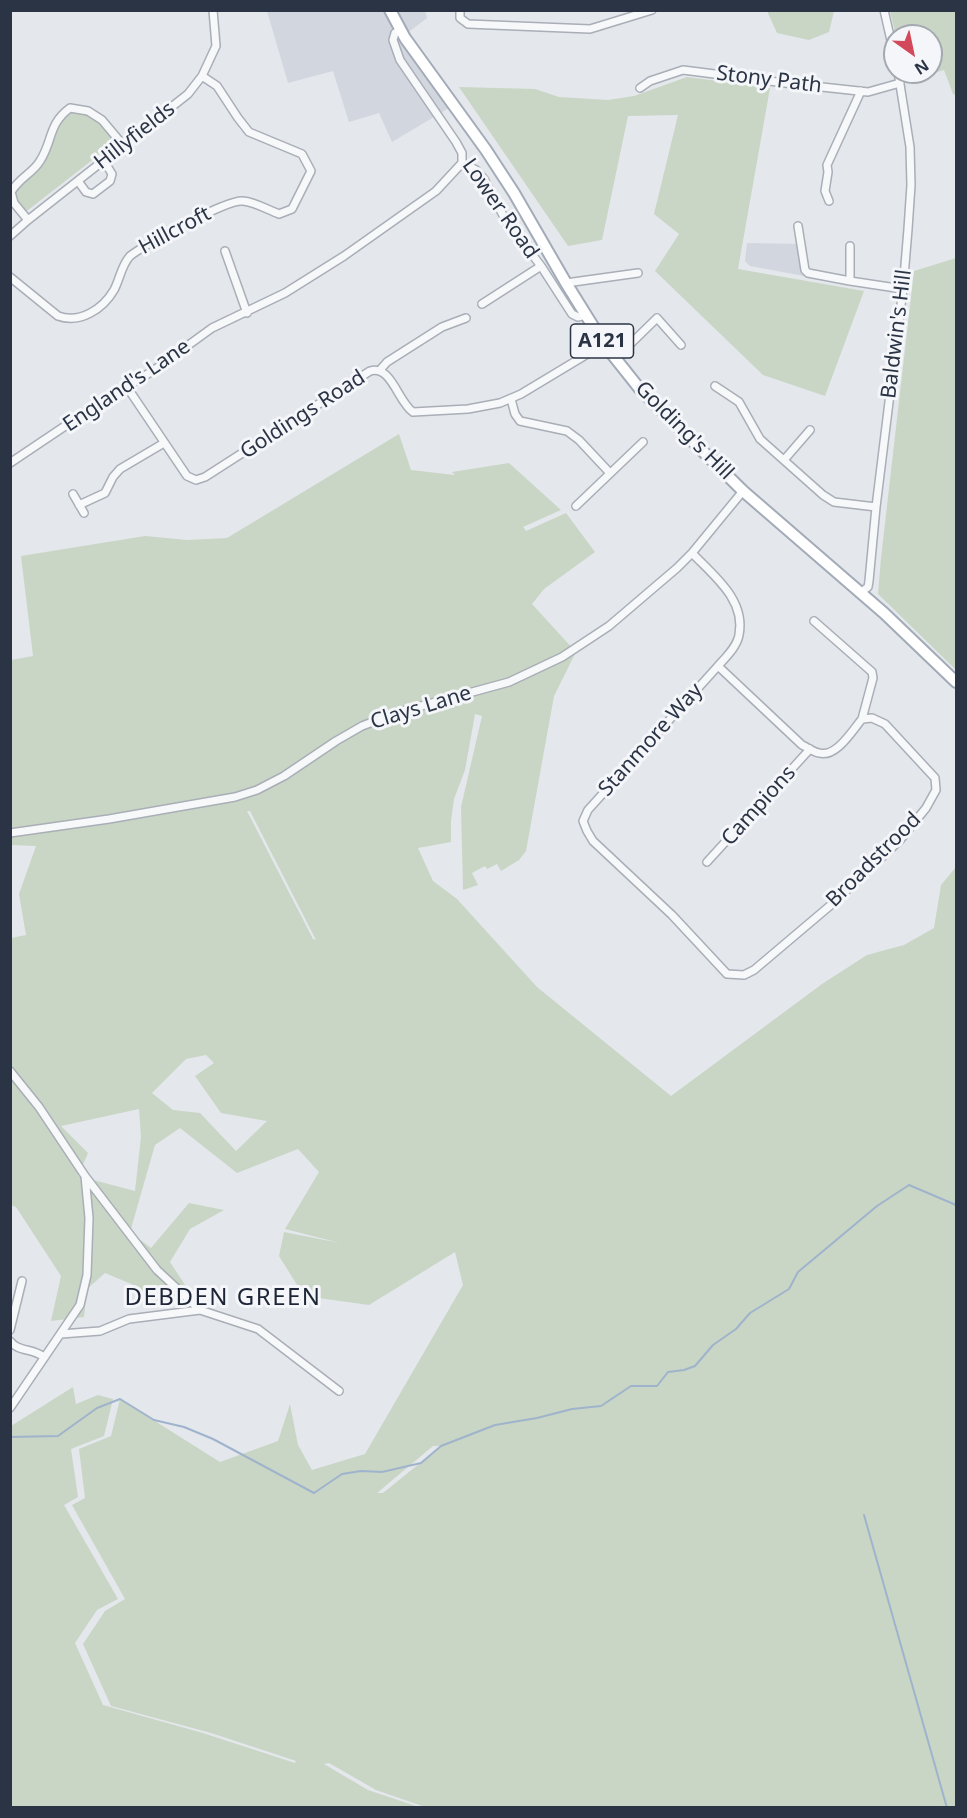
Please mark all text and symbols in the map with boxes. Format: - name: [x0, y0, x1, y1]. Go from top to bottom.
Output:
- north arrow: [883, 24, 943, 84]
- text: N: [910, 55, 933, 80]
- street label: Stony Path: [715, 61, 823, 99]
- street label: Hillyfields: [90, 97, 180, 175]
- street label: Lower Road: [456, 154, 544, 264]
- street label: Hillcroft: [135, 202, 215, 260]
- street label: Baldwin's Hill: [877, 268, 917, 400]
- road number: A121: [570, 324, 634, 358]
- street label: England's Lane: [59, 334, 195, 438]
- street label: Goldings Road: [236, 365, 370, 465]
- street label: Golding's Hill: [629, 376, 739, 486]
- street label: Stanmore Way: [594, 678, 708, 802]
- street label: Clays Lane: [367, 681, 475, 735]
- street label: Campions: [717, 761, 801, 851]
- street label: Broadstrood: [821, 807, 927, 913]
- district label: DEBDEN GREEN: [124, 1284, 322, 1312]

